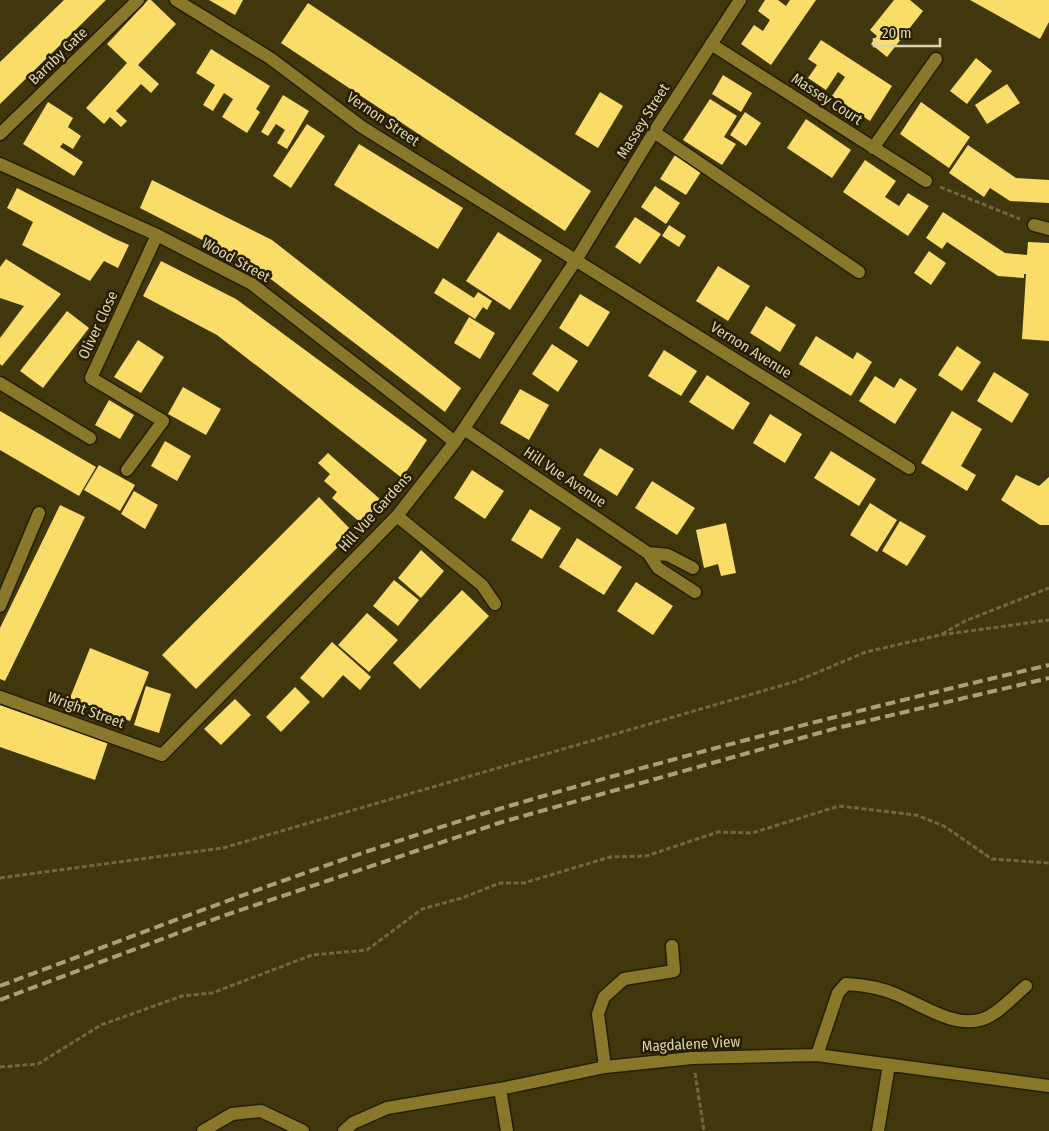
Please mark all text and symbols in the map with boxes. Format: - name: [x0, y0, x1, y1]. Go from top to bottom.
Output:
- scale bar: [874, 15, 940, 47]
- street label: Barnby Gate: [25, 24, 91, 88]
- text: 20 m: [882, 24, 912, 42]
- street label: Massey Court: [788, 69, 866, 129]
- street label: Massey Street: [613, 80, 673, 162]
- street label: Vernon Street: [343, 88, 423, 150]
- street label: Wood Street: [199, 234, 273, 286]
- street label: Oliver Close: [74, 288, 122, 362]
- street label: Vernon Avenue: [707, 318, 795, 382]
- street label: Hill Vue Avenue: [520, 443, 610, 511]
- street label: Hill Vue Gardens: [335, 468, 415, 556]
- street label: Wright Street: [45, 688, 127, 732]
- street label: Magdalene View: [641, 1032, 741, 1056]

